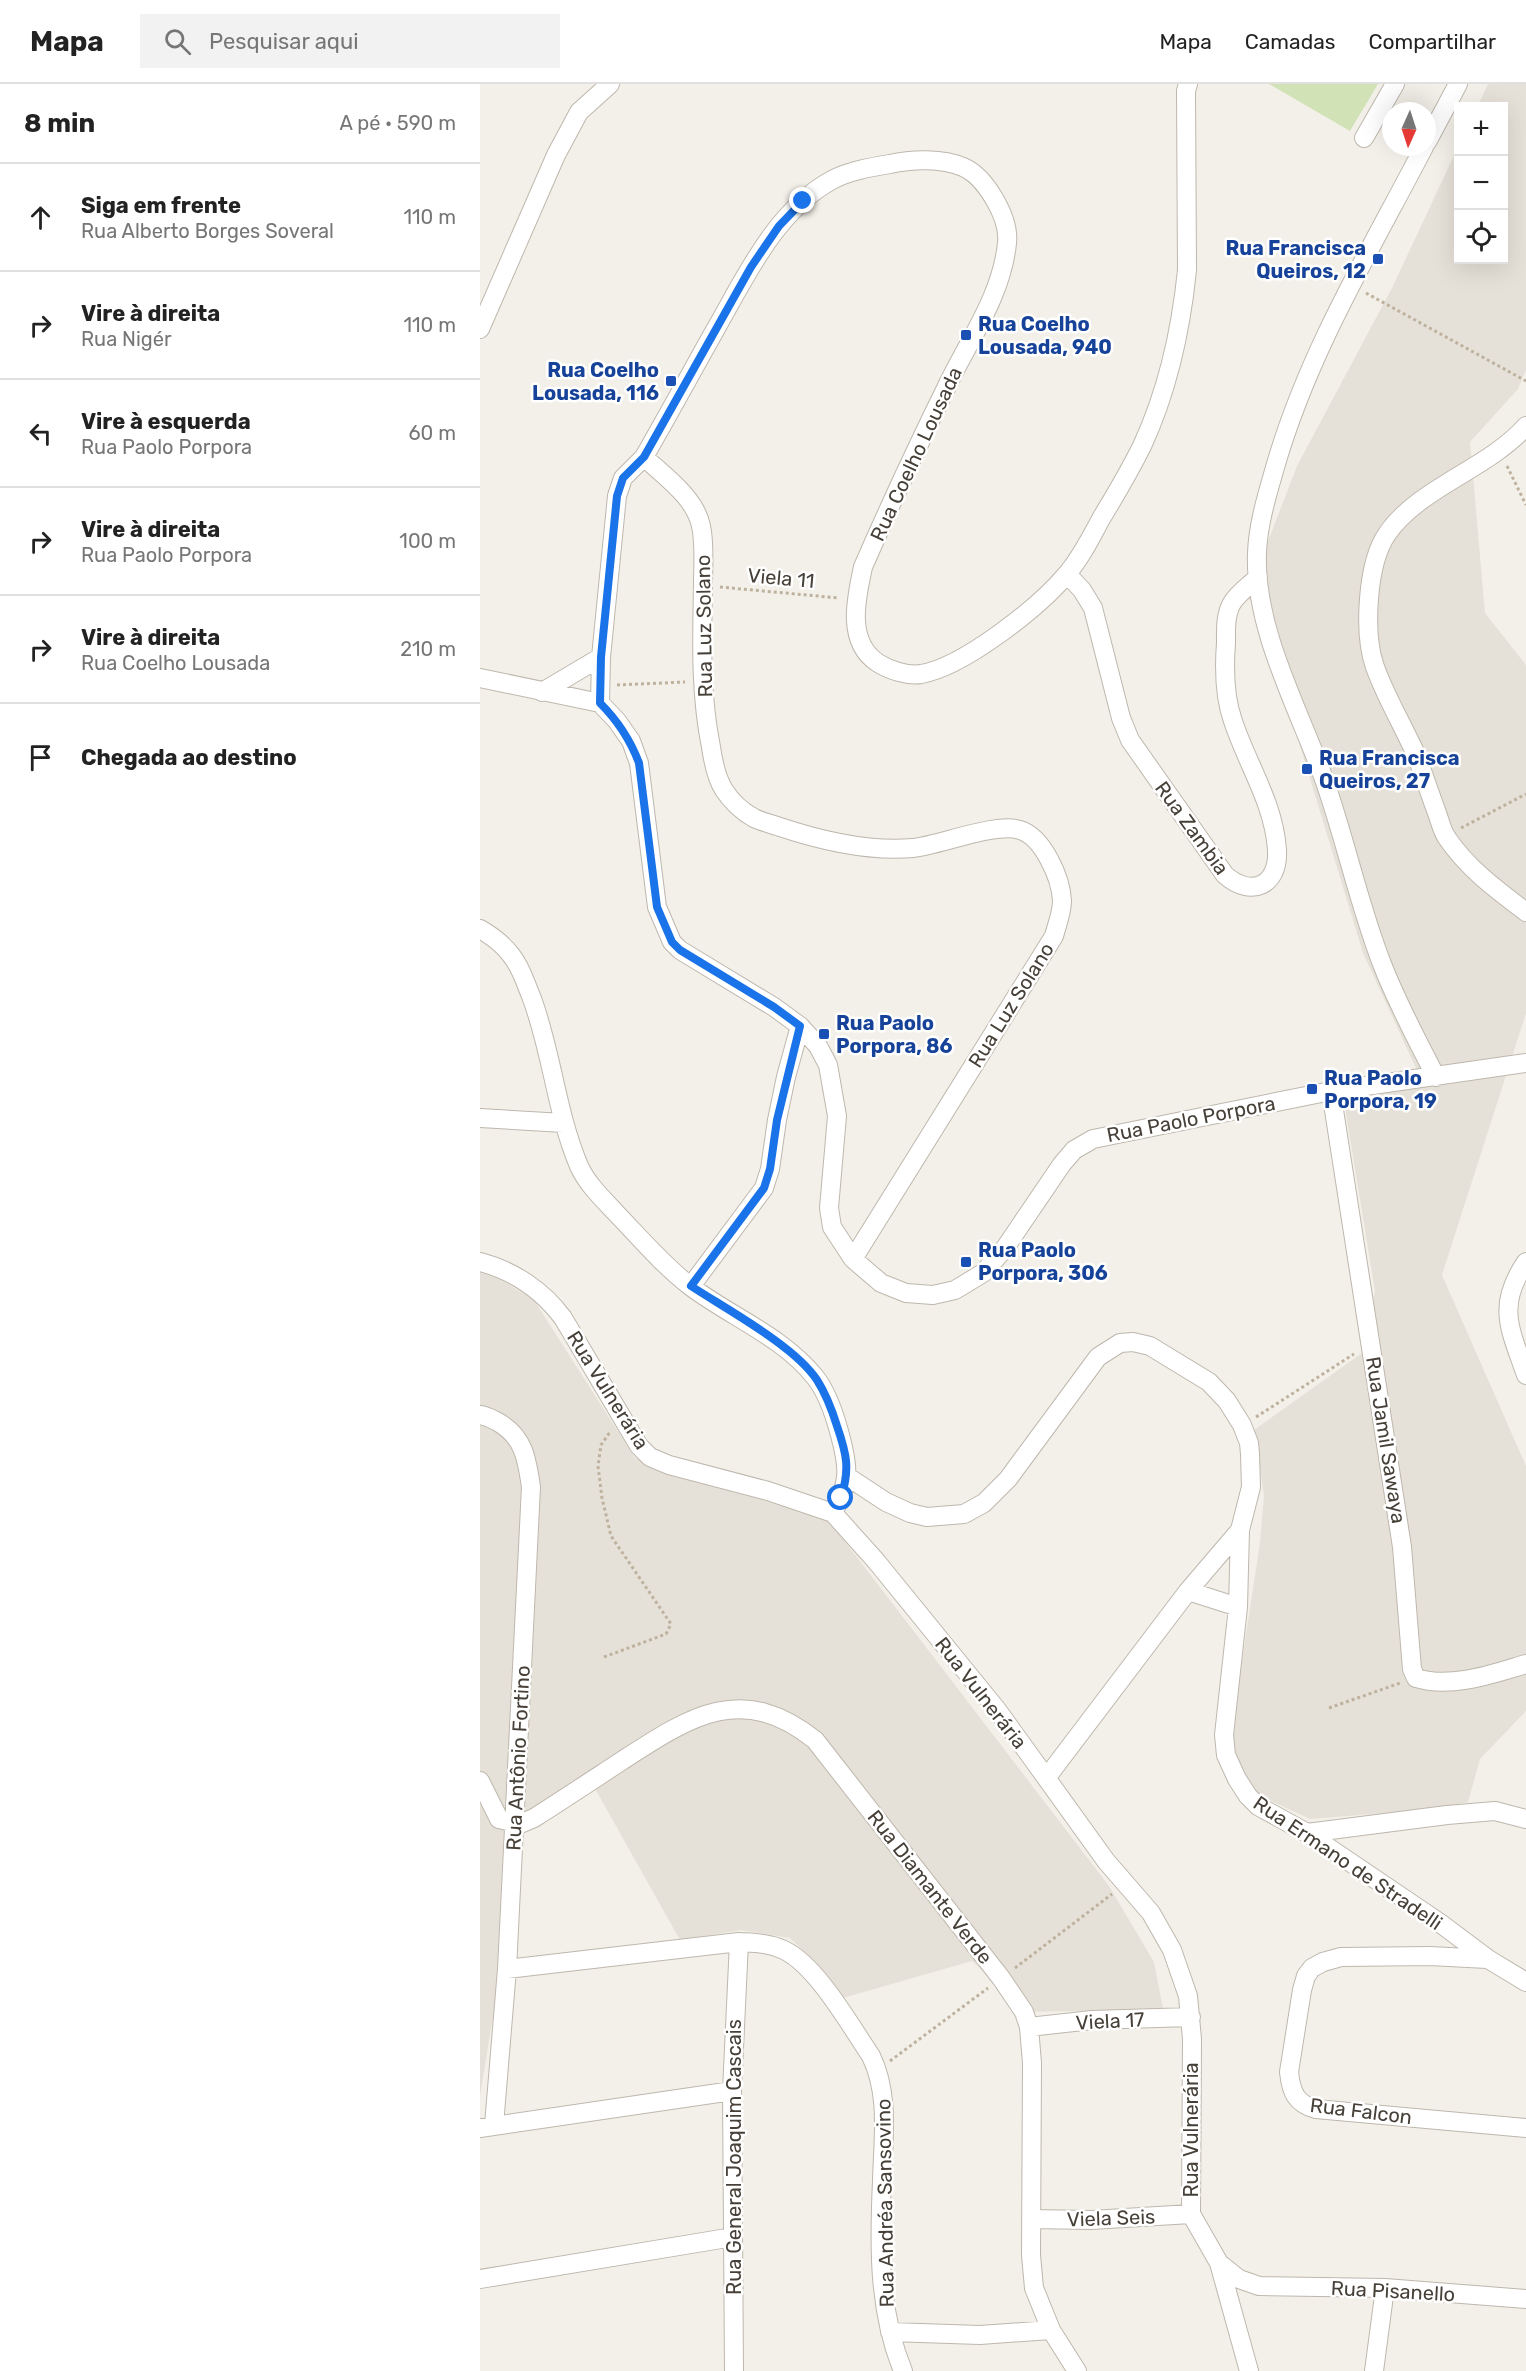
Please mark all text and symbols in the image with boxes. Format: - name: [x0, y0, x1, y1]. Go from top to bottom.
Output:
- search box: [140, 14, 560, 68]
- text: Mapa: [30, 25, 104, 58]
- icon: search: [161, 25, 194, 58]
- text: Pesquisar aqui: [209, 28, 359, 55]
- text: Mapa: [1159, 29, 1212, 54]
- text: Camadas: [1245, 29, 1335, 54]
- text: Compartilhar: [1368, 29, 1496, 54]
- north arrow: [1382, 102, 1436, 156]
- map controls: [1454, 102, 1508, 264]
- button: +: [1454, 102, 1508, 156]
- text: 8 min: [24, 108, 95, 139]
- text: A pé · 590 m: [340, 111, 456, 135]
- button: −: [1454, 156, 1508, 210]
- route end: [789, 187, 815, 213]
- text: Siga em frente: [81, 192, 241, 219]
- icon: ahead: [24, 201, 57, 234]
- text: 110 m: [404, 205, 456, 229]
- button: locate: [1454, 210, 1508, 264]
- text: Rua Alberto Borges Soveral: [81, 219, 334, 243]
- place label: Rua Francisca Queiros, 12: [1225, 236, 1366, 283]
- marker: Rua Francisca Queiros, 12: [1371, 252, 1385, 266]
- text: Vire à direita: [81, 300, 220, 327]
- icon: right: [24, 309, 57, 342]
- place label: Rua Coelho Lousada, 940: [978, 312, 1112, 359]
- text: 110 m: [404, 313, 456, 337]
- text: Rua Nigér: [81, 327, 172, 351]
- marker: Rua Coelho Lousada, 940: [959, 328, 973, 342]
- place label: Rua Coelho Lousada, 116: [532, 358, 659, 405]
- street label: Rua Coelho Lousada: [865, 363, 967, 545]
- marker: Rua Coelho Lousada, 116: [664, 374, 678, 388]
- text: Vire à esquerda: [81, 408, 251, 435]
- icon: left: [24, 417, 57, 450]
- text: 60 m: [409, 421, 456, 445]
- text: Rua Paolo Porpora: [81, 435, 252, 459]
- text: Vire à direita: [81, 516, 220, 543]
- icon: right: [24, 525, 57, 558]
- text: 100 m: [399, 529, 456, 553]
- text: Rua Paolo Porpora: [81, 543, 252, 567]
- street label: Rua Luz Solano: [691, 555, 717, 697]
- street label: Viela 11: [747, 563, 815, 593]
- text: Vire à direita: [81, 624, 220, 651]
- icon: right: [24, 633, 57, 666]
- text: 210 m: [400, 637, 456, 661]
- text: Rua Coelho Lousada: [81, 651, 270, 675]
- icon: arrive: [24, 741, 57, 774]
- text: Chegada ao destino: [81, 744, 297, 771]
- place label: Rua Francisca Queiros, 27: [1319, 746, 1460, 793]
- marker: Rua Francisca Queiros, 27: [1300, 762, 1314, 776]
- street label: Rua Zambia: [1150, 777, 1234, 879]
- street label: Rua Luz Solano: [963, 938, 1059, 1072]
- place label: Rua Paolo Porpora, 86: [836, 1011, 953, 1058]
- marker: Rua Paolo Porpora, 86: [817, 1027, 831, 1041]
- place label: Rua Paolo Porpora, 19: [1324, 1066, 1437, 1113]
- marker: Rua Paolo Porpora, 19: [1305, 1082, 1319, 1096]
- street label: Rua Paolo Porpora: [1105, 1091, 1277, 1147]
- place label: Rua Paolo Porpora, 306: [978, 1238, 1108, 1285]
- marker: Rua Paolo Porpora, 306: [959, 1255, 973, 1269]
- street label: Rua Vulnerária: [562, 1326, 654, 1454]
- street label: Rua Jamil Sawaya: [1361, 1355, 1411, 1525]
- route start: [827, 1484, 853, 1510]
- street label: Rua Vulnerária: [930, 1632, 1032, 1754]
- street label: Rua Antônio Fortino: [501, 1665, 535, 1851]
- street label: Rua Ermano de Stradelli: [1249, 1791, 1447, 1935]
- street label: Rua Diamante Verde: [862, 1805, 998, 1969]
- street label: Viela 17: [1075, 2007, 1145, 2035]
- street label: Rua General Joaquim Cascais: [722, 2019, 746, 2295]
- street label: Rua Vulnerária: [1179, 2062, 1203, 2198]
- street label: Rua Falcon: [1309, 2093, 1413, 2129]
- street label: Rua Andréa Sansovino: [871, 2098, 899, 2308]
- street label: Viela Seis: [1066, 2204, 1156, 2232]
- street label: Rua Pisanello: [1330, 2276, 1456, 2306]

